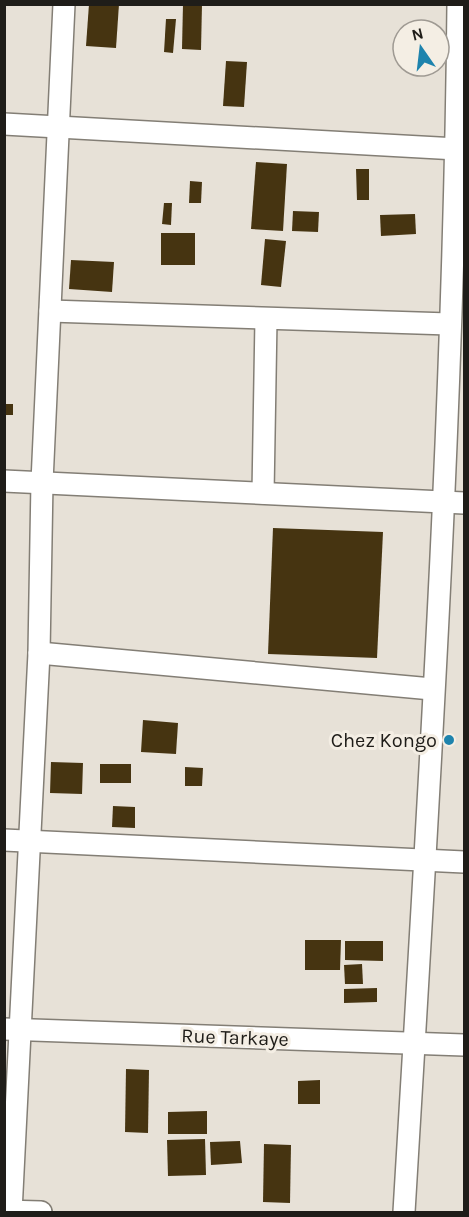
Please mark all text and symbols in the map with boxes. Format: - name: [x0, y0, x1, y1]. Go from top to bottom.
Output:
- north arrow: [391, 18, 451, 78]
- text: N: [410, 23, 425, 45]
- place label: Chez Kongo: [331, 729, 437, 752]
- marker: Chez Kongo: [442, 733, 456, 747]
- street label: Rue Tarkaye: [181, 1024, 289, 1051]

